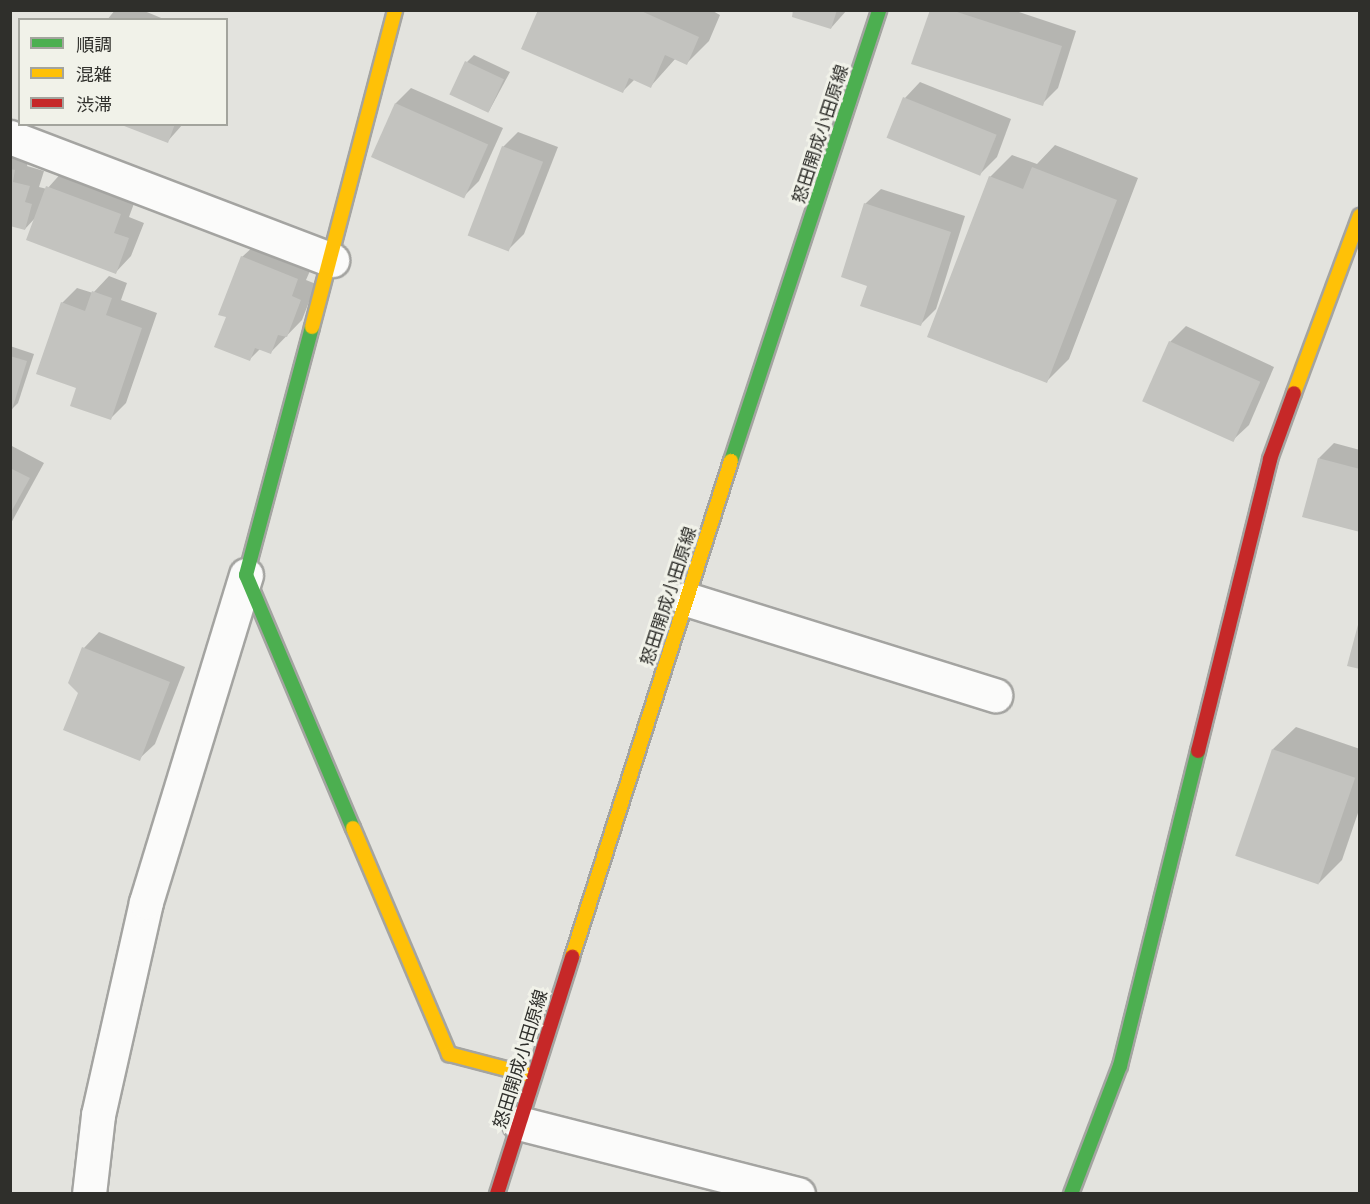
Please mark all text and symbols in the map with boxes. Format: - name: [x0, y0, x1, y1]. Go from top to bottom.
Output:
- legend: [18, 18, 228, 126]
- text: 順調: [76, 34, 112, 54]
- street label: 怒田開成小田原線: [787, 62, 853, 206]
- text: 混雑: [76, 64, 112, 84]
- text: 渋滞: [76, 94, 112, 114]
- street label: 怒田開成小田原線: [635, 524, 701, 668]
- street label: 怒田開成小田原線: [489, 987, 551, 1131]

